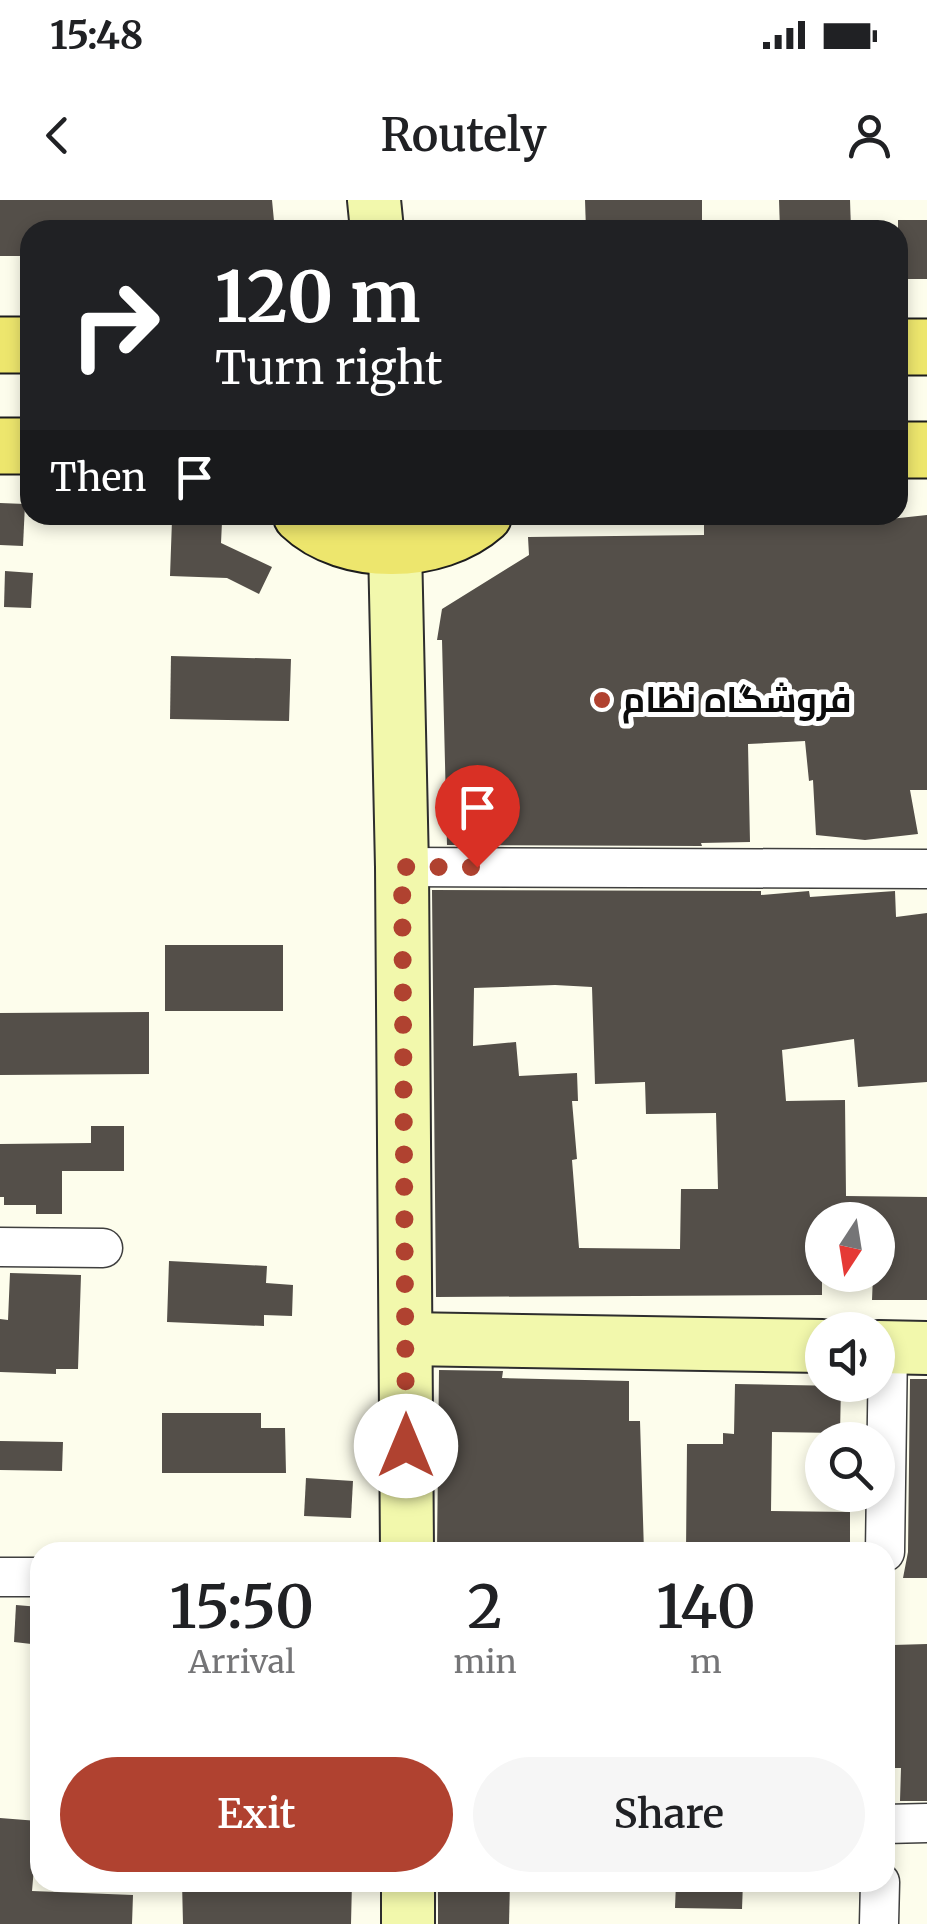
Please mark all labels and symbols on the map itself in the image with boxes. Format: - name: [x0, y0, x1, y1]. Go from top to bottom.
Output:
- place label: فروشگاه نظام: [622, 678, 852, 724]
- marker: فروشگاه نظام: [591, 689, 613, 711]
- pin: [435, 765, 520, 868]
- north arrow: [805, 1202, 895, 1292]
- position arrow: [354, 1394, 458, 1498]

